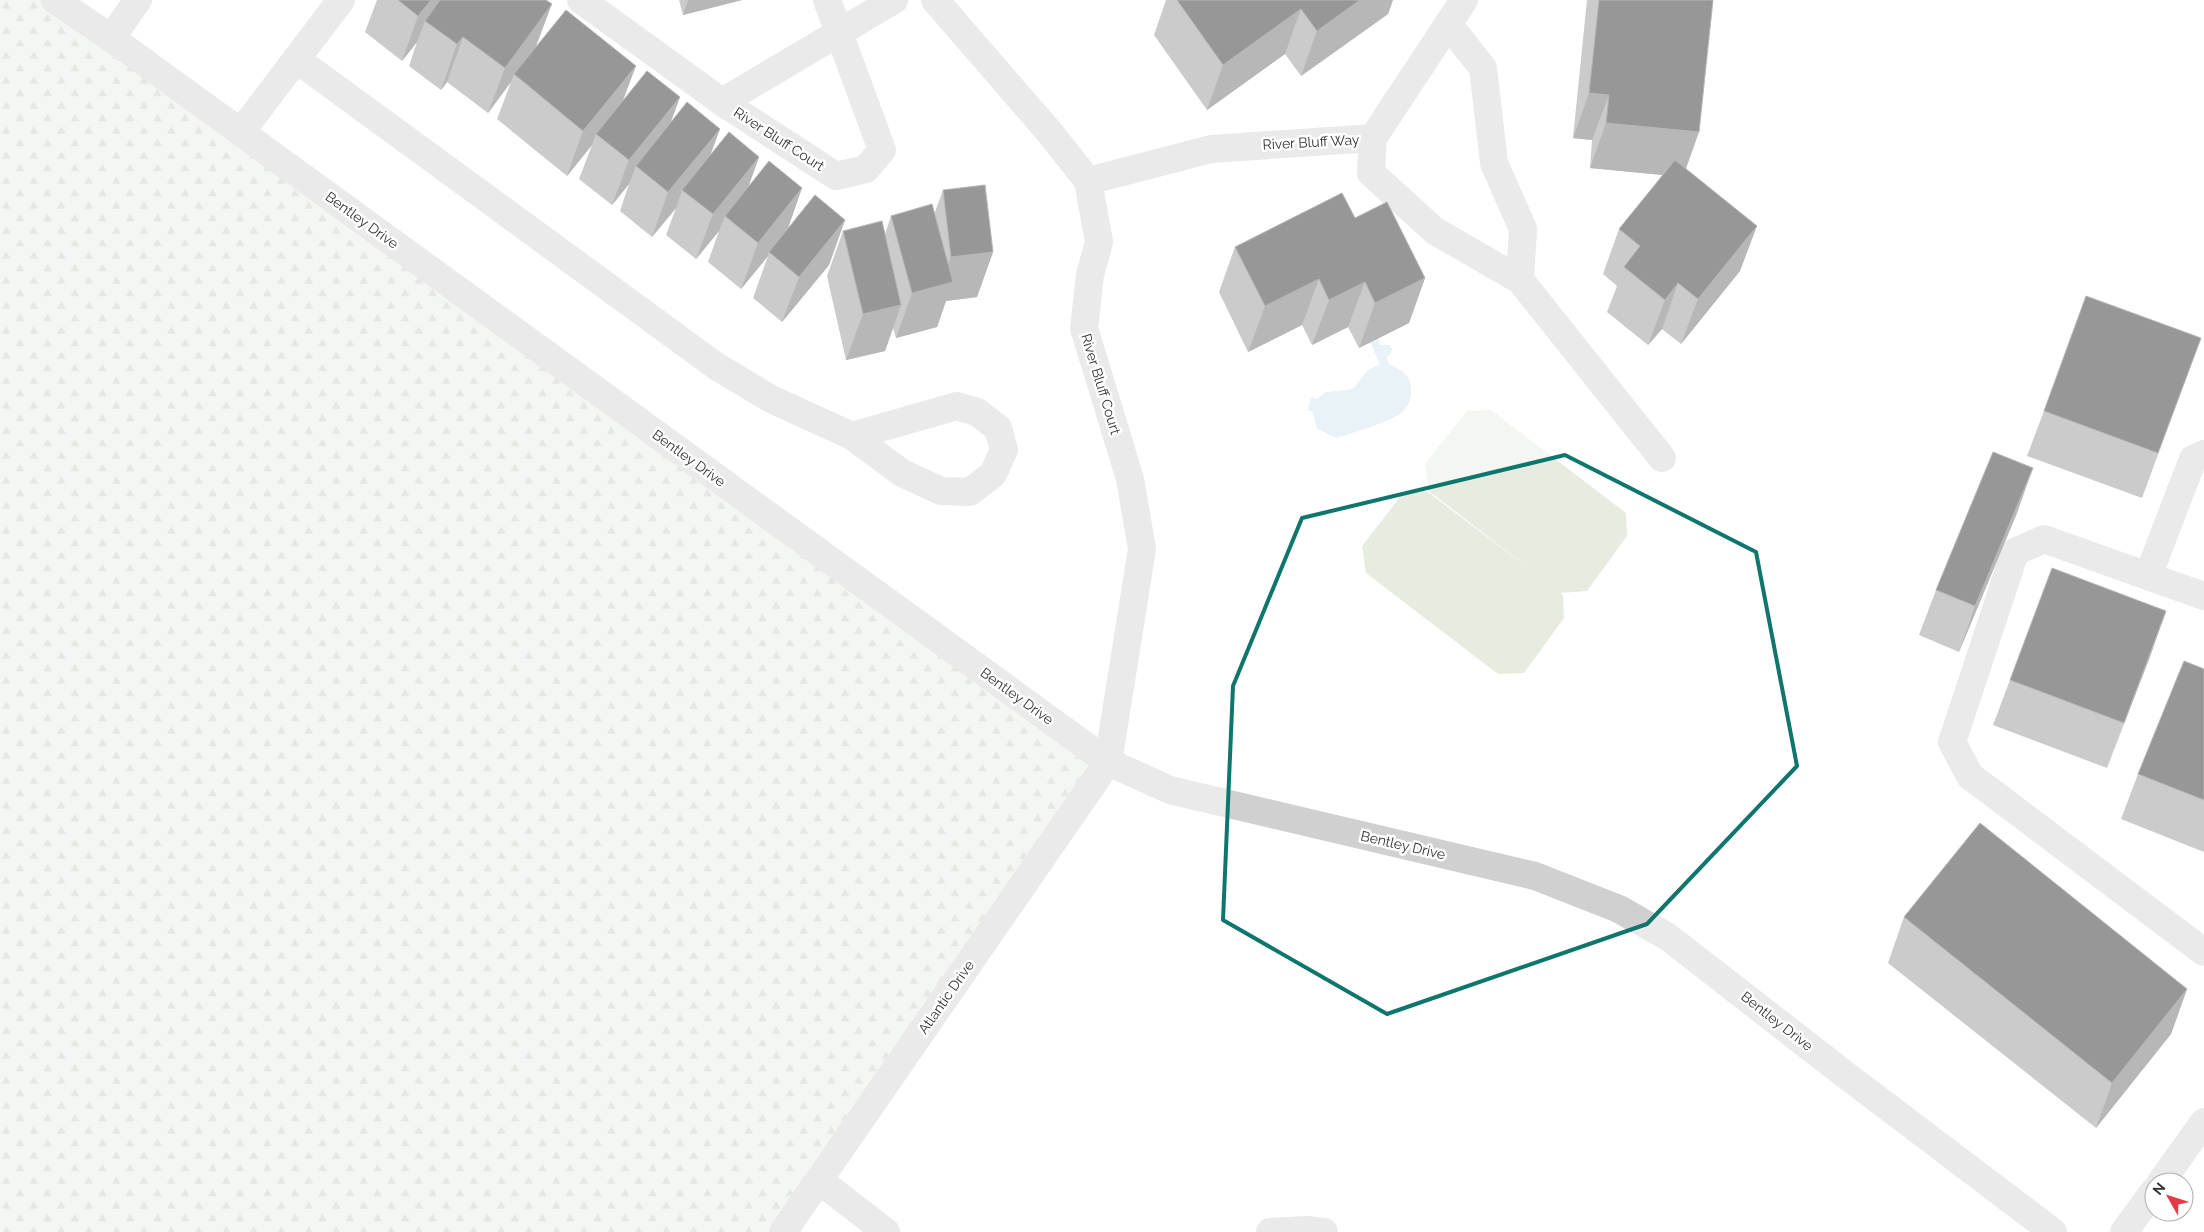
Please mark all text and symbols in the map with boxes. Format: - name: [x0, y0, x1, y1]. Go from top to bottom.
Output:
- street label: River Bluff Court: [731, 104, 827, 174]
- street label: River Bluff Way: [1262, 131, 1360, 153]
- street label: Bentley Drive: [322, 188, 402, 252]
- street label: River Bluff Court: [1078, 332, 1124, 437]
- street label: Bentley Drive: [649, 426, 729, 490]
- street label: Bentley Drive: [977, 664, 1057, 728]
- street label: Bentley Drive: [1359, 827, 1447, 863]
- street label: Atlantic Drive: [915, 957, 977, 1037]
- street label: Bentley Drive: [1738, 988, 1816, 1054]
- north arrow: [2144, 1172, 2194, 1222]
- text: N: [2149, 1180, 2168, 1198]

